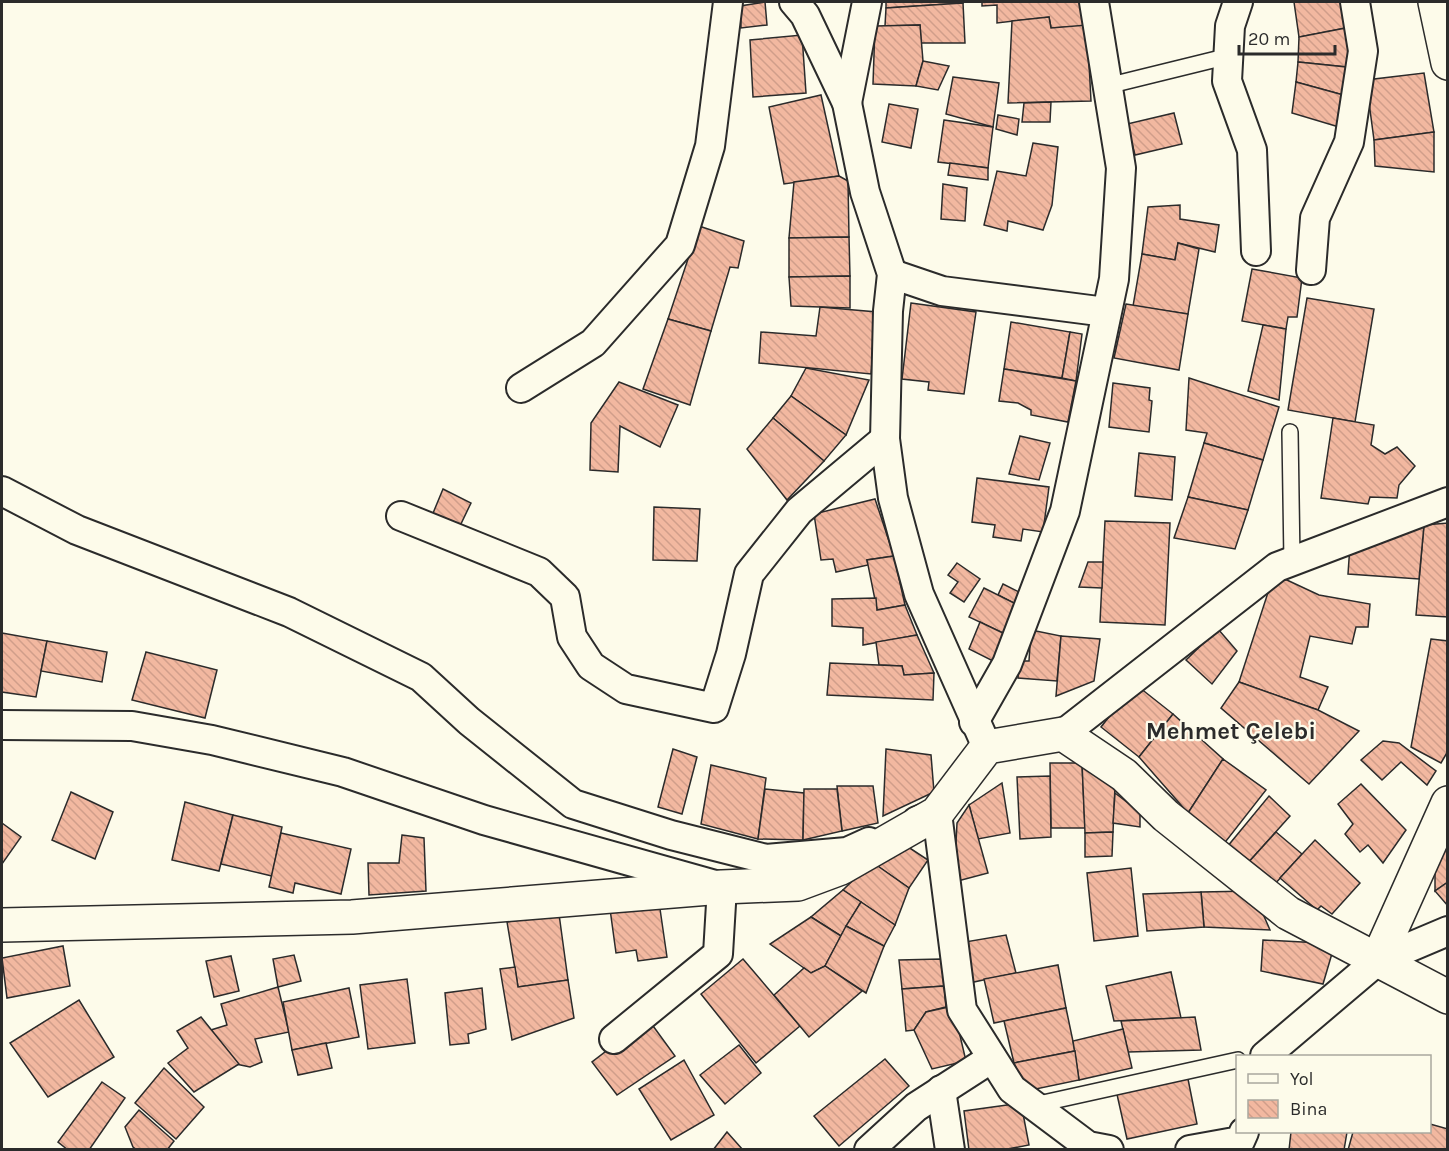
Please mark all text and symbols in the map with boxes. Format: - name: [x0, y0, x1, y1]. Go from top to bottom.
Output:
- scale bar: [1239, 18, 1335, 56]
- text: 20 m: [1248, 28, 1290, 50]
- district label: Mehmet Çelebi: [1146, 717, 1316, 745]
- legend: [1236, 1055, 1431, 1133]
- text: Yol: [1290, 1068, 1314, 1090]
- text: Bina: [1290, 1098, 1327, 1120]

